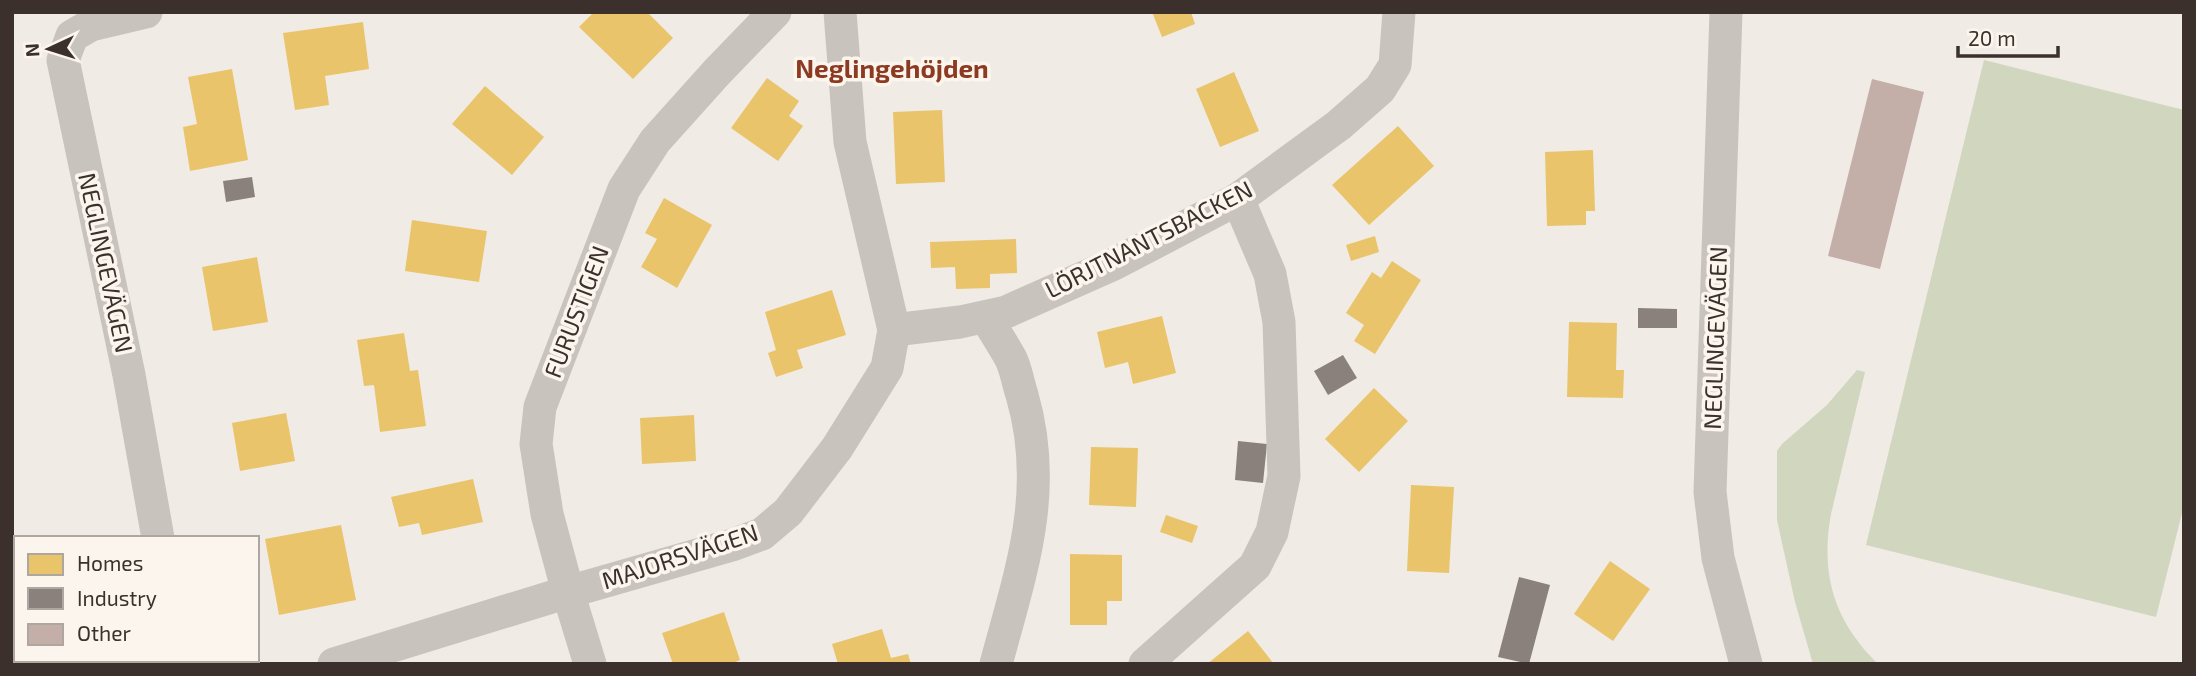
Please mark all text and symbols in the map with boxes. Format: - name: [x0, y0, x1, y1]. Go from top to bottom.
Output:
- north arrow: [14, 14, 84, 84]
- scale bar: [1958, 14, 2058, 58]
- text: 20 m: [1968, 25, 2016, 50]
- text: N: [20, 43, 43, 58]
- district label: Neglingehöjden: [795, 52, 989, 83]
- street label: NEGLINGEVÄGEN: [73, 170, 140, 355]
- street label: LÖRJTNANTSBACKEN: [1040, 174, 1257, 304]
- street label: FURUSTIGEN: [537, 241, 614, 381]
- street label: NEGLINGEVÄGEN: [1697, 246, 1732, 430]
- street label: MAJORSVÄGEN: [598, 517, 761, 594]
- legend: [14, 536, 259, 662]
- text: Homes: [77, 550, 143, 575]
- text: Industry: [77, 585, 157, 610]
- text: Other: [77, 620, 132, 645]

